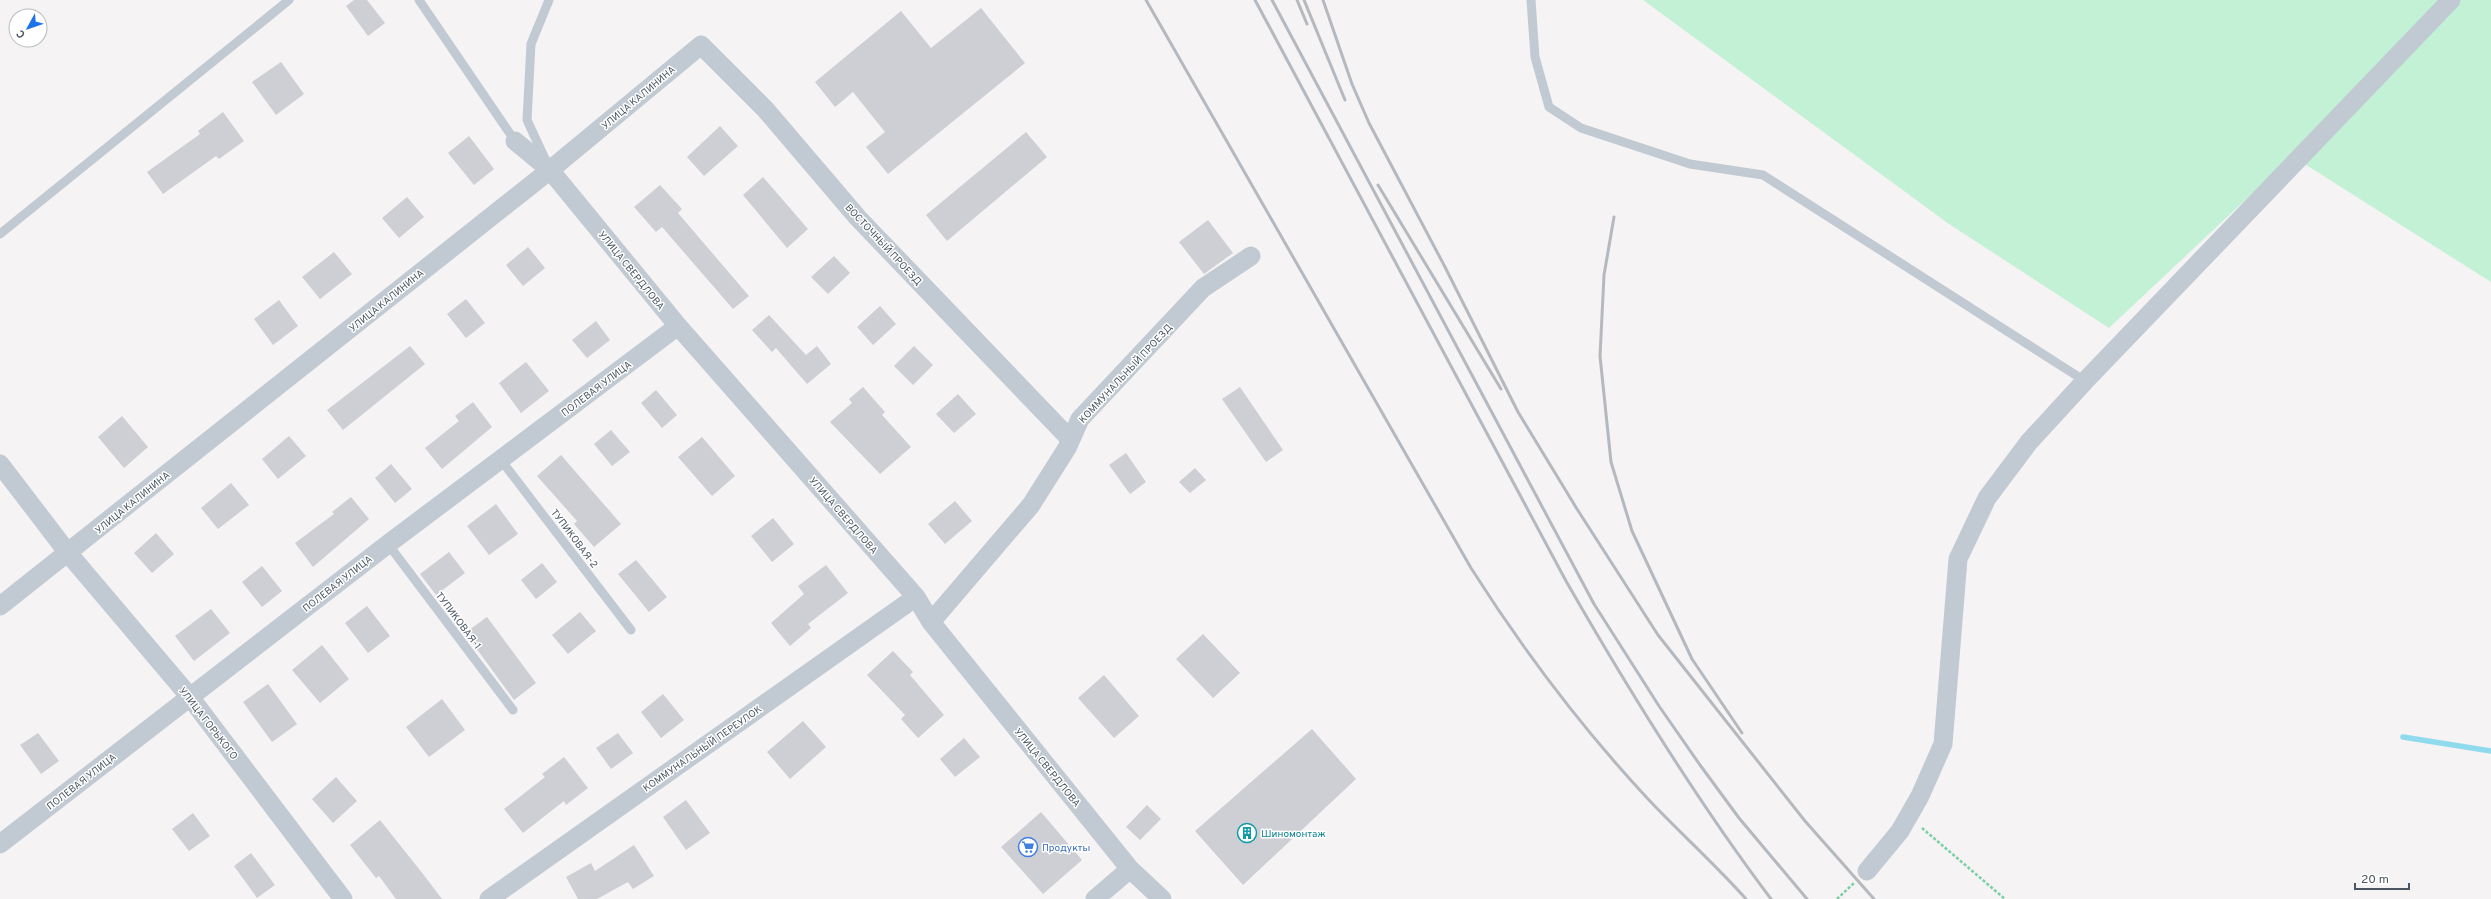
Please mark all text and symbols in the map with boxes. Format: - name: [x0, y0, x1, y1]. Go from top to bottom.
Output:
- north arrow: [8, 8, 48, 48]
- text: С: [13, 27, 29, 41]
- street label: УЛИЦА КАЛИНИНА: [599, 63, 679, 133]
- street label: ВОСТОЧНЫЙ ПРОЕЗД: [842, 202, 924, 289]
- street label: УЛИЦА СВЕРДЛОВА: [595, 229, 667, 313]
- street label: УЛИЦА КАЛИНИНА: [347, 267, 427, 335]
- street label: КОММУНАЛЬНЫЙ ПРОЕЗД: [1077, 321, 1176, 426]
- street label: ПОЛЕВАЯ УЛИЦА: [559, 358, 635, 420]
- street label: УЛИЦА КАЛИНИНА: [93, 469, 173, 537]
- street label: УЛИЦА СВЕРДЛОВА: [806, 475, 880, 557]
- street label: ТУПИКОВАЯ-2: [547, 507, 600, 571]
- street label: ПОЛЕВАЯ УЛИЦА: [301, 553, 375, 615]
- street label: ТУПИКОВАЯ-1: [432, 590, 484, 652]
- street label: УЛИЦА ГОРЬКОГО: [175, 685, 240, 763]
- street label: КОММУНАЛЬНЫЙ ПЕРЕУЛОК: [641, 703, 765, 795]
- street label: УЛИЦА СВЕРДЛОВА: [1011, 726, 1083, 810]
- street label: ПОЛЕВАЯ УЛИЦА: [45, 751, 119, 813]
- building icon: Шиномонтаж: [1236, 822, 1258, 844]
- place label: Шиномонтаж: [1261, 828, 1326, 841]
- supermarket icon: Продукты: [1017, 836, 1039, 858]
- place label: Продукты: [1042, 842, 1090, 855]
- scale bar: [2355, 865, 2409, 891]
- text: 20 m: [2361, 872, 2389, 888]

